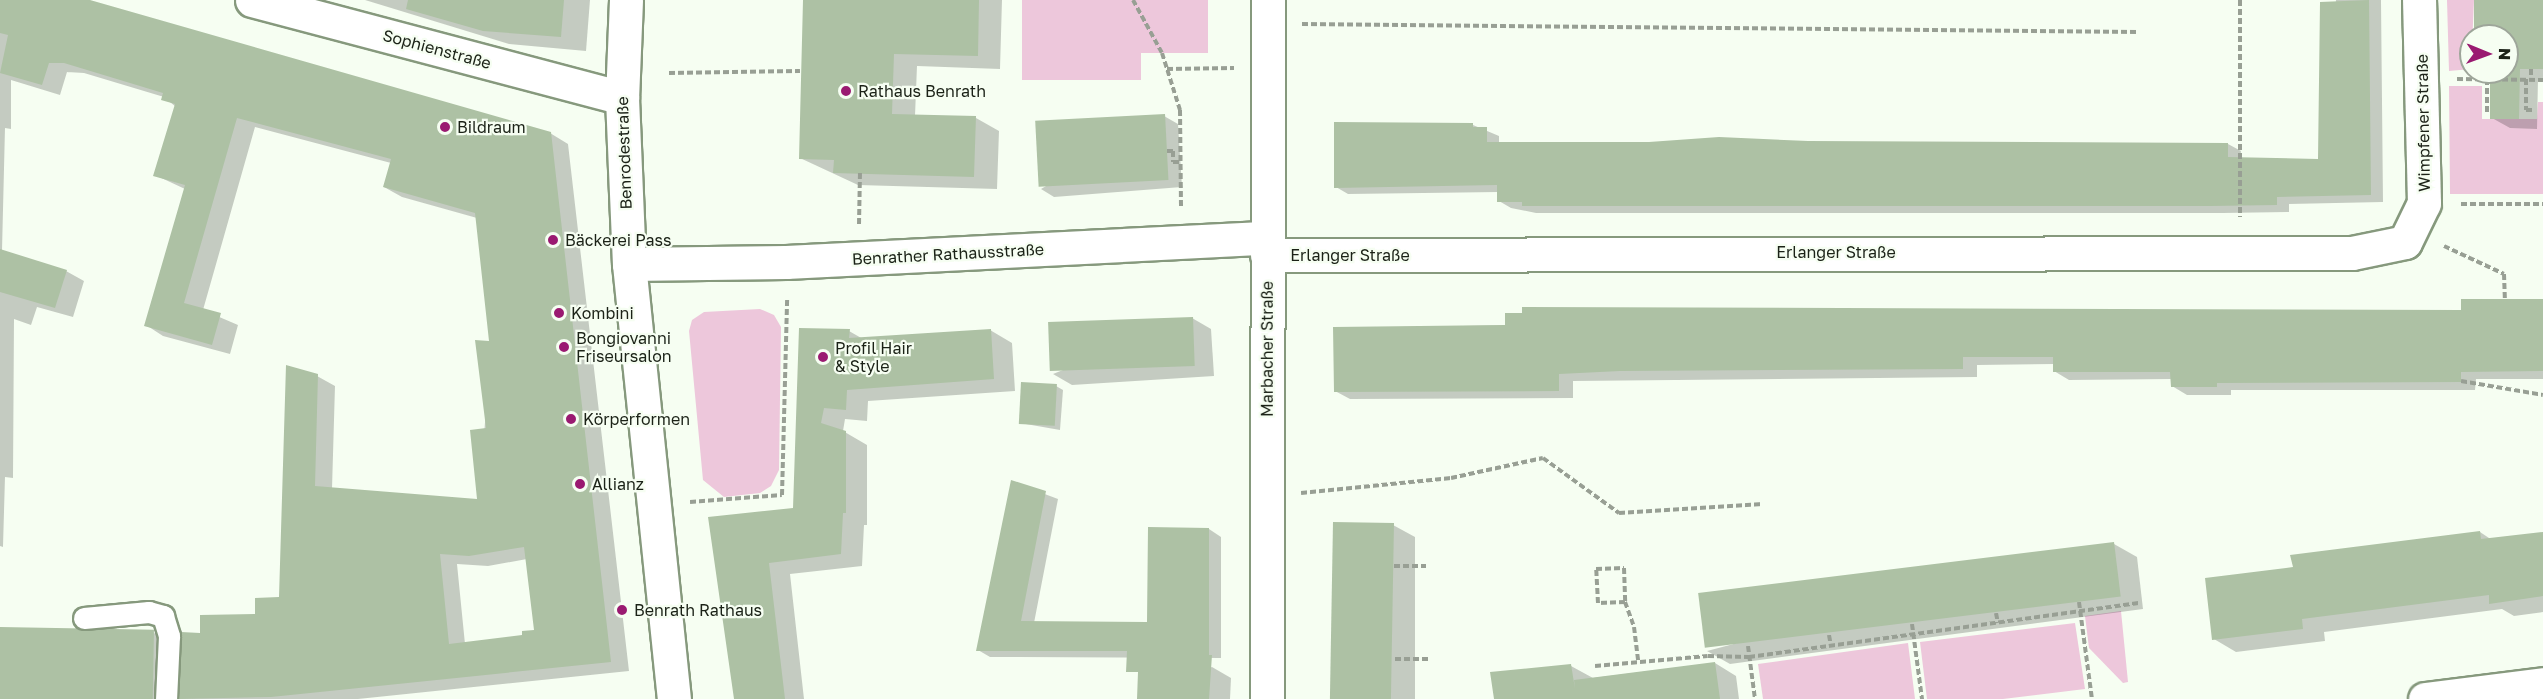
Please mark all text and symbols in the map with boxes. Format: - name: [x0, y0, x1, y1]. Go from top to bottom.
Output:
- north arrow: [2459, 24, 2519, 84]
- street label: Sophienstraße: [381, 25, 493, 73]
- text: N: [2495, 48, 2515, 61]
- street label: Wimpfener Straße: [2412, 54, 2434, 192]
- place label: Rathaus Benrath: [858, 81, 986, 101]
- marker: Rathaus Benrath: [839, 84, 853, 98]
- street label: Benrodestraße: [612, 96, 636, 210]
- place label: Bildraum: [457, 117, 526, 137]
- marker: Bildraum: [438, 120, 452, 134]
- place label: Bäckerei Pass: [565, 230, 671, 250]
- marker: Bäckerei Pass: [546, 233, 560, 247]
- street label: Benrather Rathausstraße: [852, 239, 1044, 269]
- street label: Erlanger Straße: [1776, 242, 1896, 262]
- street label: Erlanger Straße: [1290, 245, 1410, 265]
- street label: Marbacher Straße: [1257, 281, 1277, 417]
- place label: Kombini: [571, 303, 634, 323]
- marker: Kombini: [552, 306, 566, 320]
- place label: Bongiovanni Friseursalon: [576, 328, 672, 366]
- place label: Profil Hair & Style: [835, 338, 912, 376]
- marker: Bongiovanni Friseursalon: [557, 340, 571, 354]
- marker: Profil Hair & Style: [816, 350, 830, 364]
- place label: Körperformen: [583, 409, 690, 429]
- marker: Körperformen: [564, 412, 578, 426]
- place label: Allianz: [592, 474, 644, 494]
- marker: Allianz: [573, 477, 587, 491]
- place label: Benrath Rathaus: [634, 600, 762, 620]
- marker: Benrath Rathaus: [615, 603, 629, 617]

